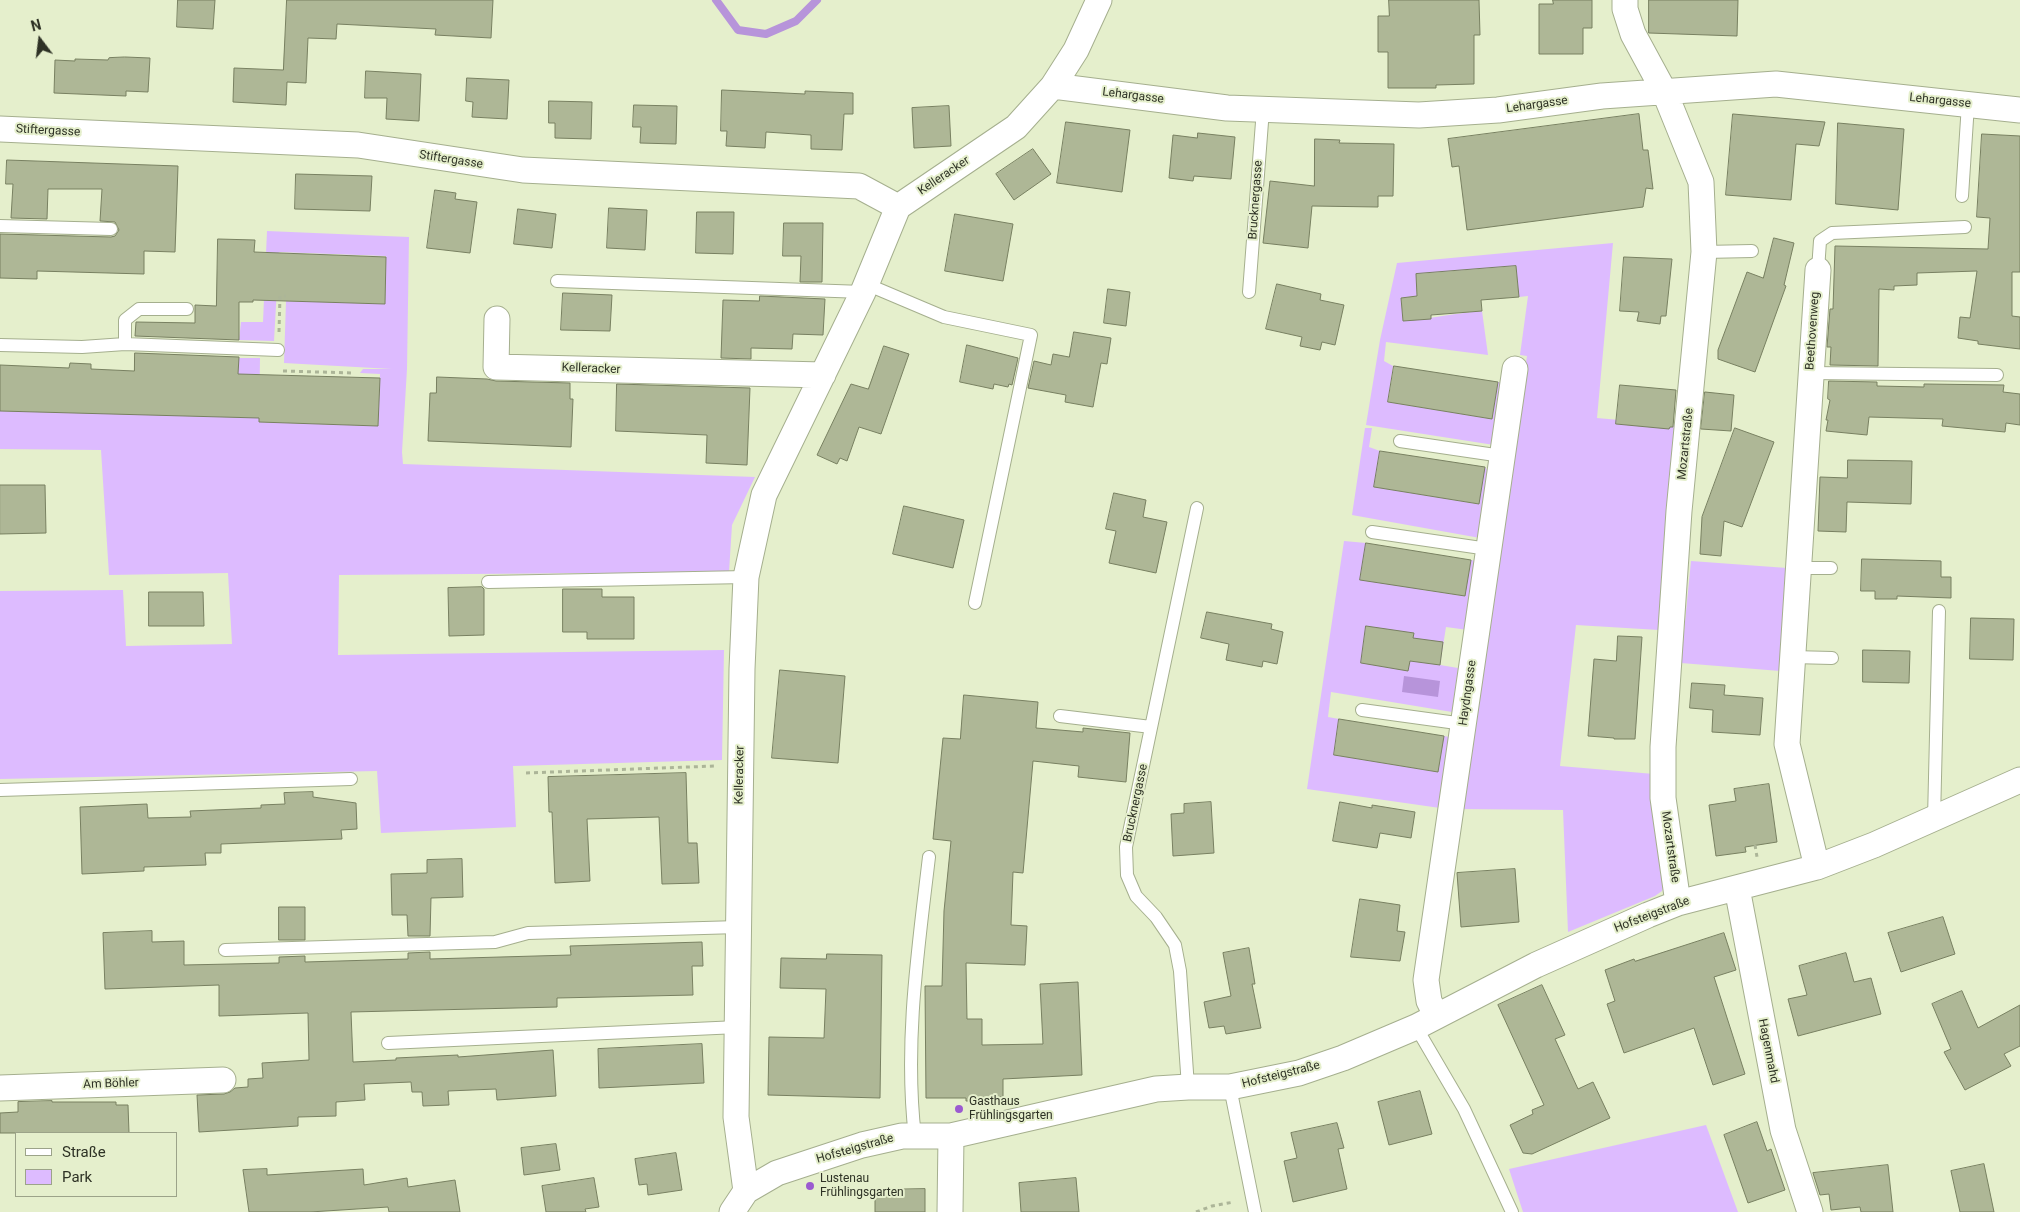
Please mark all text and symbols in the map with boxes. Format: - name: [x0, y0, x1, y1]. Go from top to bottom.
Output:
- north arrow: [15, 15, 65, 65]
- text: N: [29, 17, 43, 35]
- street label: Lehargasse: [1101, 85, 1165, 107]
- street label: Lehargasse: [1908, 91, 1972, 111]
- street label: Lehargasse: [1505, 94, 1569, 116]
- street label: Stiftergasse: [15, 122, 81, 140]
- street label: Stiftergasse: [418, 148, 484, 172]
- street label: Kelleracker: [916, 154, 972, 198]
- street label: Brucknergasse: [1246, 160, 1266, 240]
- street label: Beethovenweg: [1803, 291, 1823, 371]
- street label: Kelleracker: [561, 361, 621, 377]
- street label: Mozartstraße: [1675, 407, 1697, 481]
- street label: Haydngasse: [1456, 659, 1480, 727]
- street label: Kelleracker: [732, 745, 748, 805]
- street label: Brucknergasse: [1121, 763, 1151, 843]
- street label: Mozartstraße: [1658, 810, 1682, 884]
- street label: Hofsteigstraße: [1612, 894, 1692, 936]
- street label: Hagenmahd: [1755, 1018, 1781, 1084]
- street label: Hofsteigstraße: [1241, 1058, 1321, 1092]
- street label: Am Böhler: [83, 1076, 139, 1092]
- place label: Gasthaus Frühlingsgarten: [969, 1095, 1053, 1123]
- marker: Gasthaus Frühlingsgarten: [953, 1103, 965, 1115]
- street label: Hofsteigstraße: [815, 1131, 895, 1167]
- legend: [15, 1132, 178, 1197]
- text: Straße: [62, 1143, 106, 1161]
- text: Park: [62, 1168, 92, 1186]
- place label: Lustenau Frühlingsgarten: [820, 1172, 904, 1200]
- marker: Lustenau Frühlingsgarten: [804, 1180, 816, 1192]

